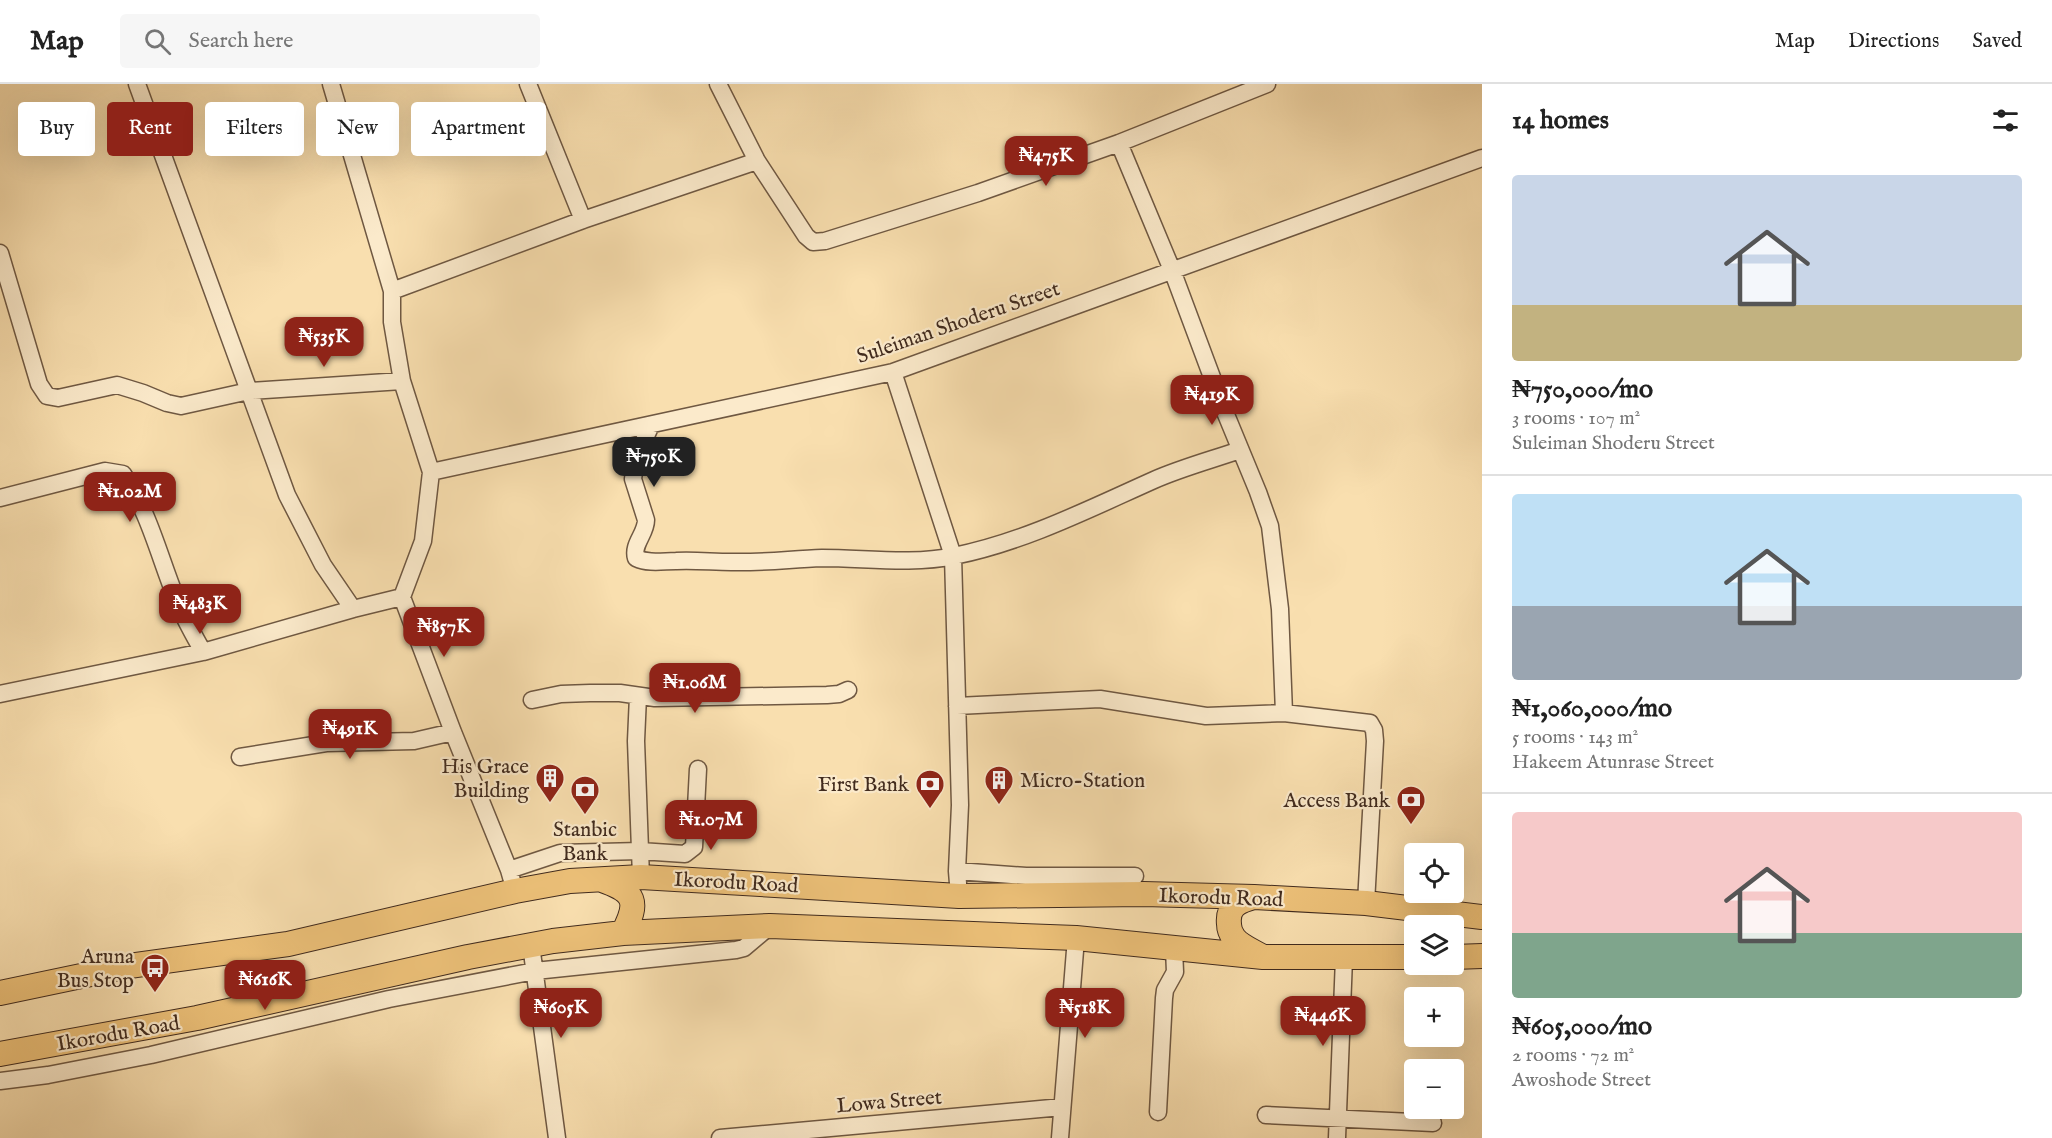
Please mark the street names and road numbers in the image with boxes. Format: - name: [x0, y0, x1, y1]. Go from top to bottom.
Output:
- street label: Suleiman Shoderu Street: [853, 276, 1064, 371]
- street label: Ikorodu Road: [673, 867, 800, 900]
- street label: Ikorodu Road: [1158, 883, 1284, 914]
- street label: Ikorodu Road: [55, 1010, 183, 1059]
- street label: Lowa Street: [835, 1084, 943, 1121]

